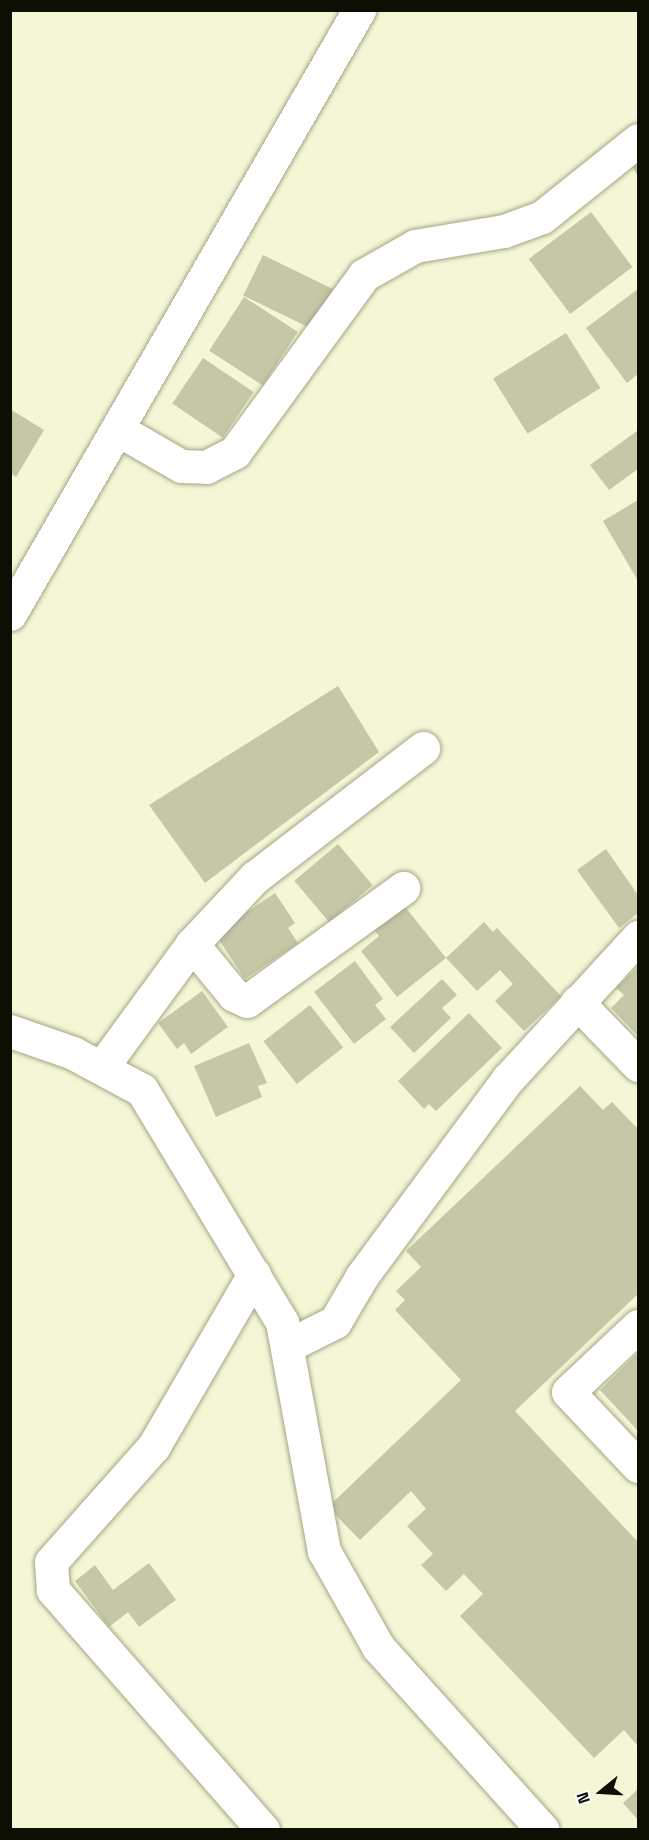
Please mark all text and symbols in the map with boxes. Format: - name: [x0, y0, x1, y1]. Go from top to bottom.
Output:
- north arrow: [571, 1762, 631, 1822]
- text: N: [572, 1789, 595, 1806]

